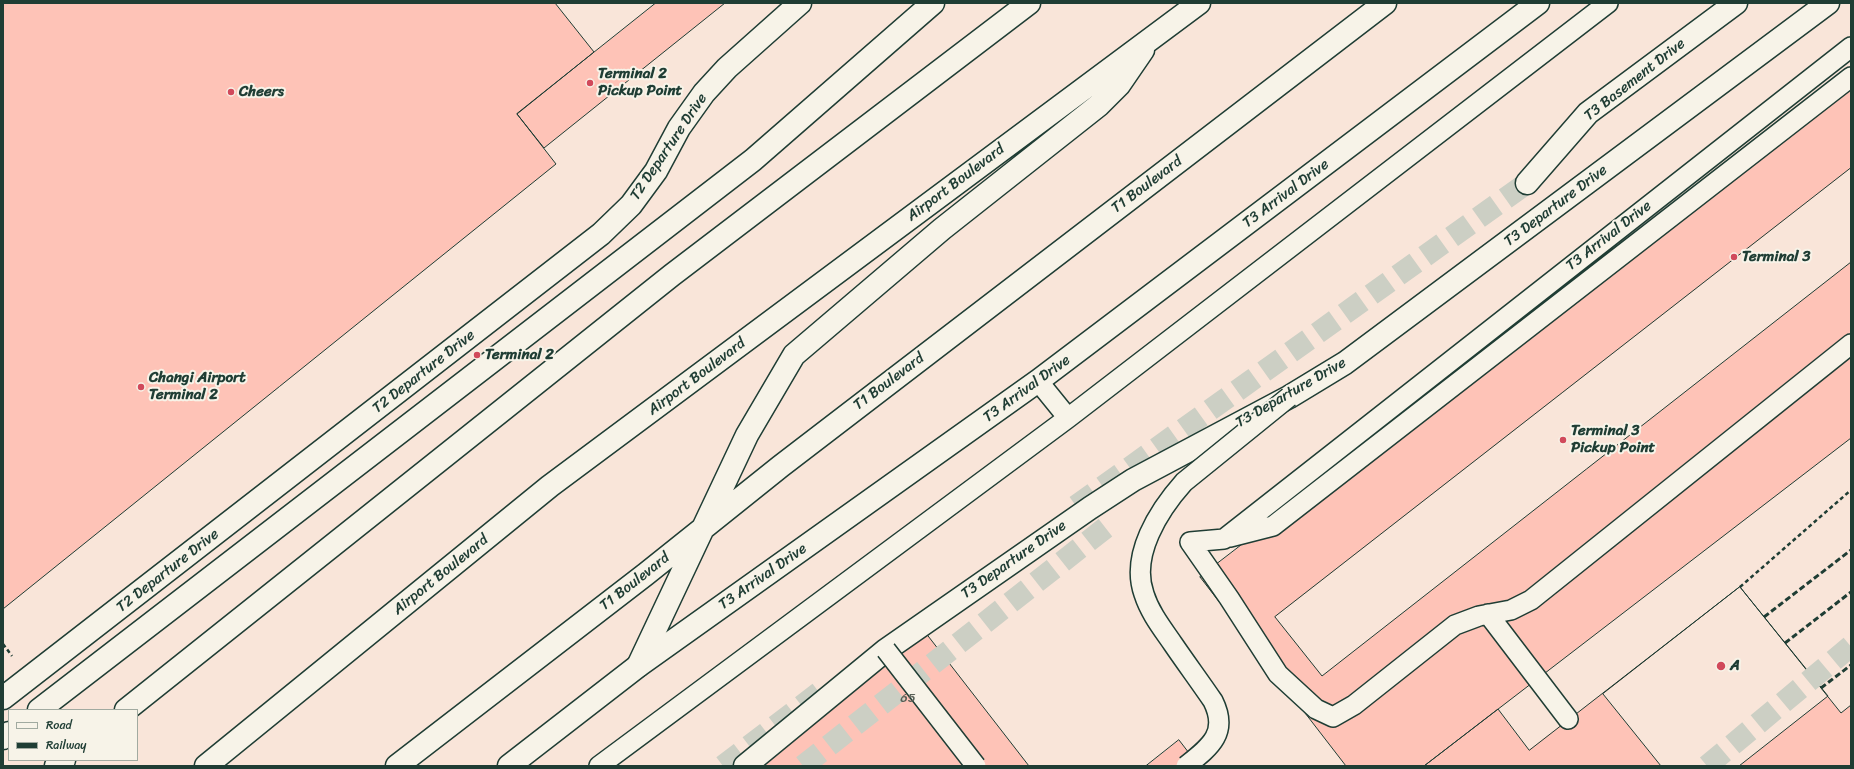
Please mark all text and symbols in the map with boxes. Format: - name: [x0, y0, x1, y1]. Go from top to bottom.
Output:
- street label: T3 Basement Drive: [1581, 35, 1689, 125]
- place label: Terminal 2 Pickup Point: [598, 65, 682, 100]
- marker: Terminal 2 Pickup Point: [585, 78, 595, 88]
- place label: Cheers: [239, 83, 284, 101]
- marker: Cheers: [226, 87, 236, 97]
- street label: T2 Departure Drive: [627, 90, 711, 204]
- street label: Airport Boulevard: [904, 140, 1008, 226]
- street label: T1 Boulevard: [1108, 153, 1186, 217]
- street label: T3 Arrival Drive: [1239, 156, 1333, 232]
- street label: T3 Departure Drive: [1501, 161, 1611, 251]
- street label: T3 Arrival Drive: [1563, 197, 1655, 275]
- place label: Terminal 3: [1742, 248, 1811, 266]
- marker: Terminal 3: [1729, 252, 1739, 262]
- street label: T2 Departure Drive: [369, 326, 479, 418]
- street label: Airport Boulevard: [645, 334, 749, 420]
- place label: Terminal 2: [485, 346, 554, 364]
- marker: Terminal 2: [472, 350, 482, 360]
- street label: T1 Boulevard: [850, 350, 928, 414]
- street label: T3 Arrival Drive: [980, 351, 1074, 427]
- street label: T3 Departure Drive: [1233, 354, 1349, 432]
- place label: Changi Airport Terminal 2: [149, 369, 246, 404]
- marker: Changi Airport Terminal 2: [136, 382, 146, 392]
- place label: Terminal 3 Pickup Point: [1571, 422, 1655, 457]
- marker: Terminal 3 Pickup Point: [1558, 435, 1568, 445]
- street label: T3 Departure Drive: [958, 517, 1070, 603]
- street label: T2 Departure Drive: [113, 525, 223, 617]
- street label: Airport Boulevard: [390, 531, 492, 619]
- street label: T3 Arrival Drive: [715, 540, 811, 614]
- street label: T1 Boulevard: [596, 549, 674, 615]
- place label: A: [1730, 657, 1740, 675]
- marker: A: [1715, 660, 1727, 672]
- house number: 65: [900, 691, 916, 707]
- legend: [8, 709, 138, 761]
- text: Road: [46, 714, 72, 736]
- text: Railway: [46, 734, 87, 756]

